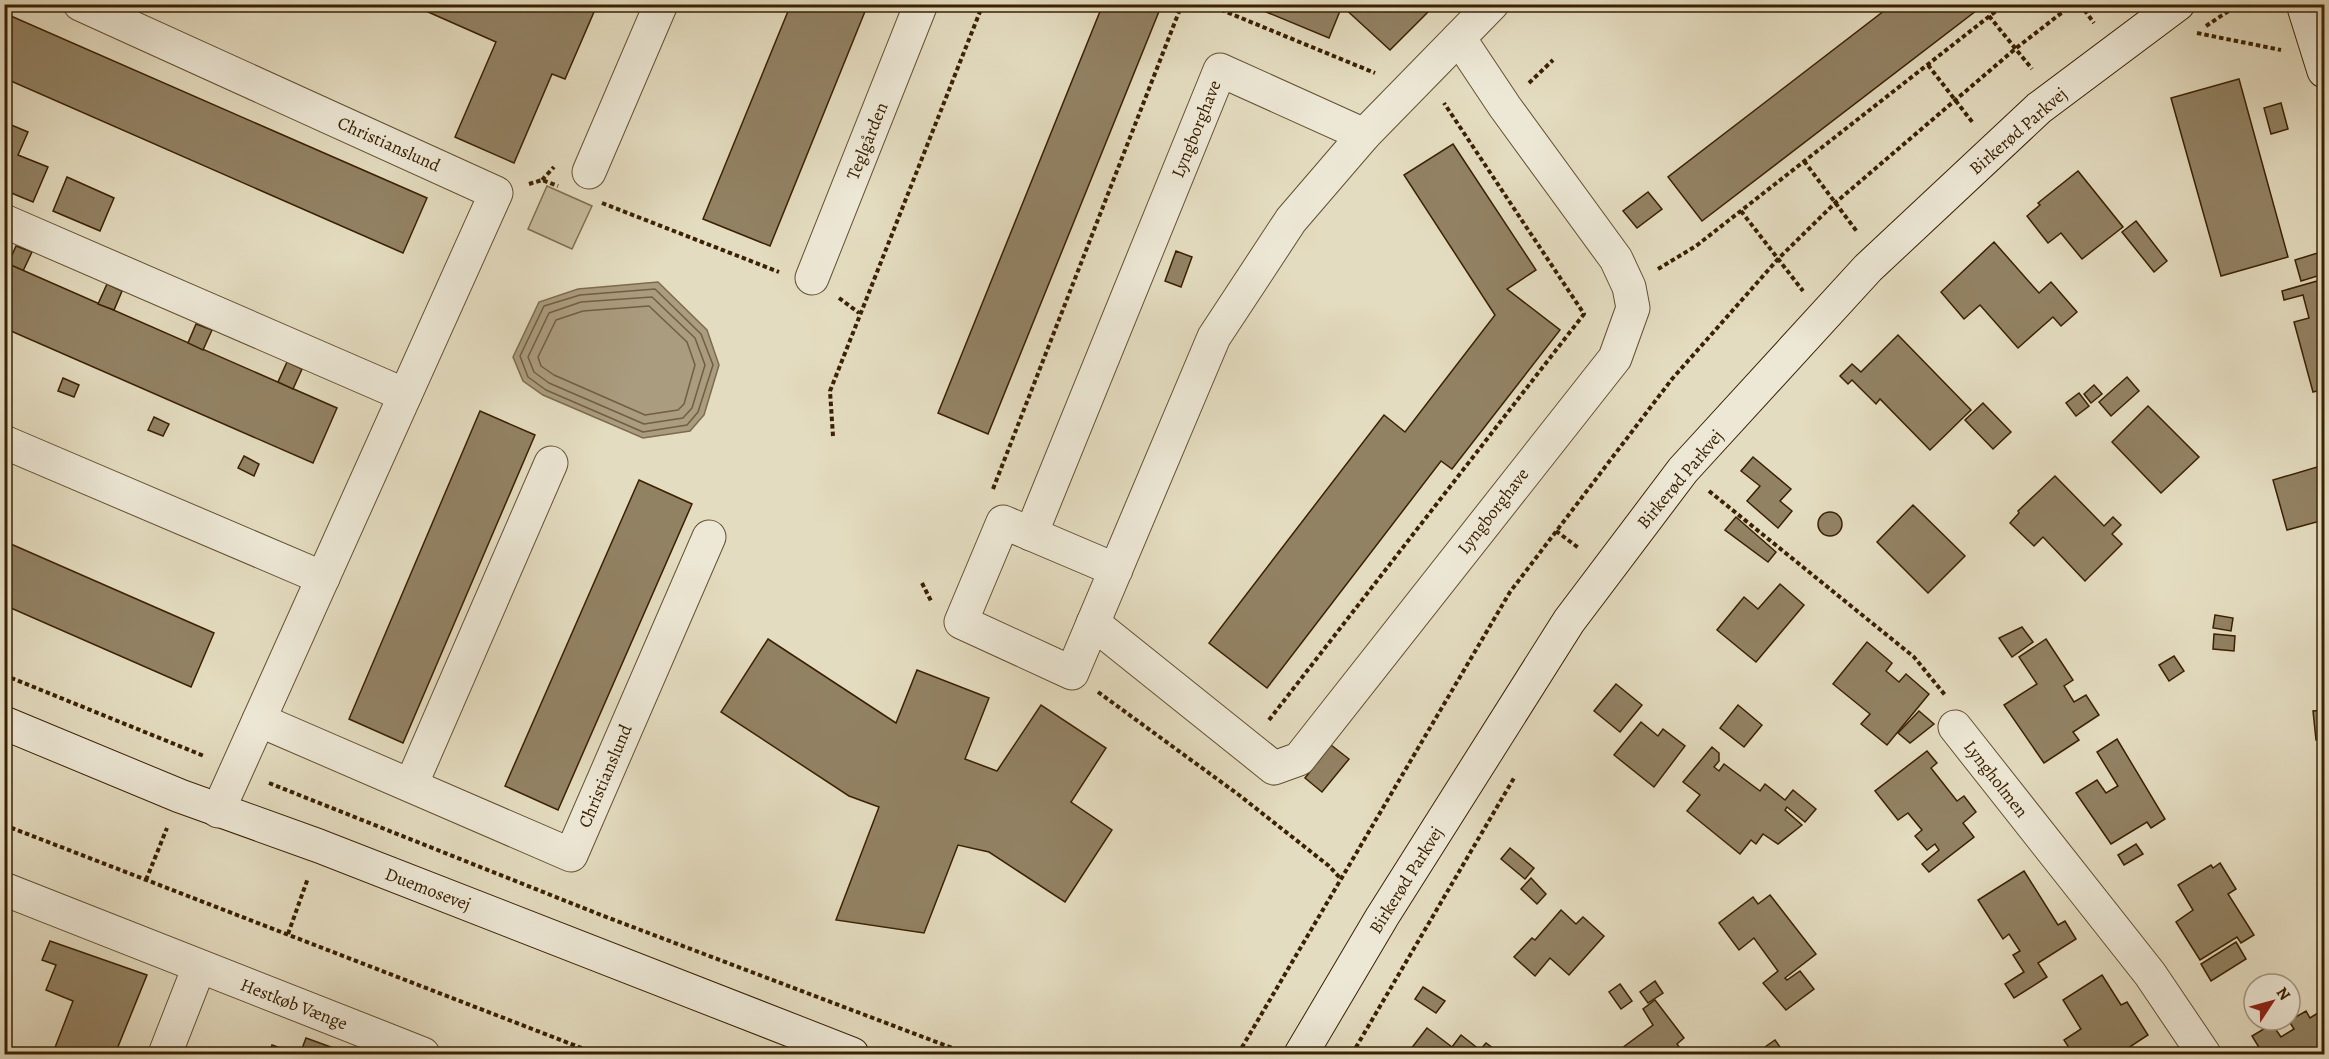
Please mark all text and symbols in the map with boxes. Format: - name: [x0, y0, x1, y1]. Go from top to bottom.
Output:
- street label: Lyngborghave: [1166, 77, 1226, 181]
- street label: Birkerød Parkvej: [1964, 82, 2072, 180]
- street label: Teglgården: [841, 99, 893, 183]
- street label: Christianslund: [334, 111, 445, 178]
- street label: Birkerød Parkvej: [1632, 424, 1728, 534]
- street label: Lyngborghave: [1452, 463, 1534, 559]
- street label: Christianslund: [572, 720, 638, 831]
- street label: Lyngholmen: [1958, 735, 2034, 823]
- street label: Birkerød Parkvej: [1363, 822, 1449, 938]
- street label: Duemosevej: [382, 862, 474, 916]
- north arrow: [2242, 972, 2302, 1032]
- street label: Hestkøb Vænge: [237, 973, 351, 1035]
- text: N: [2271, 983, 2296, 1005]

